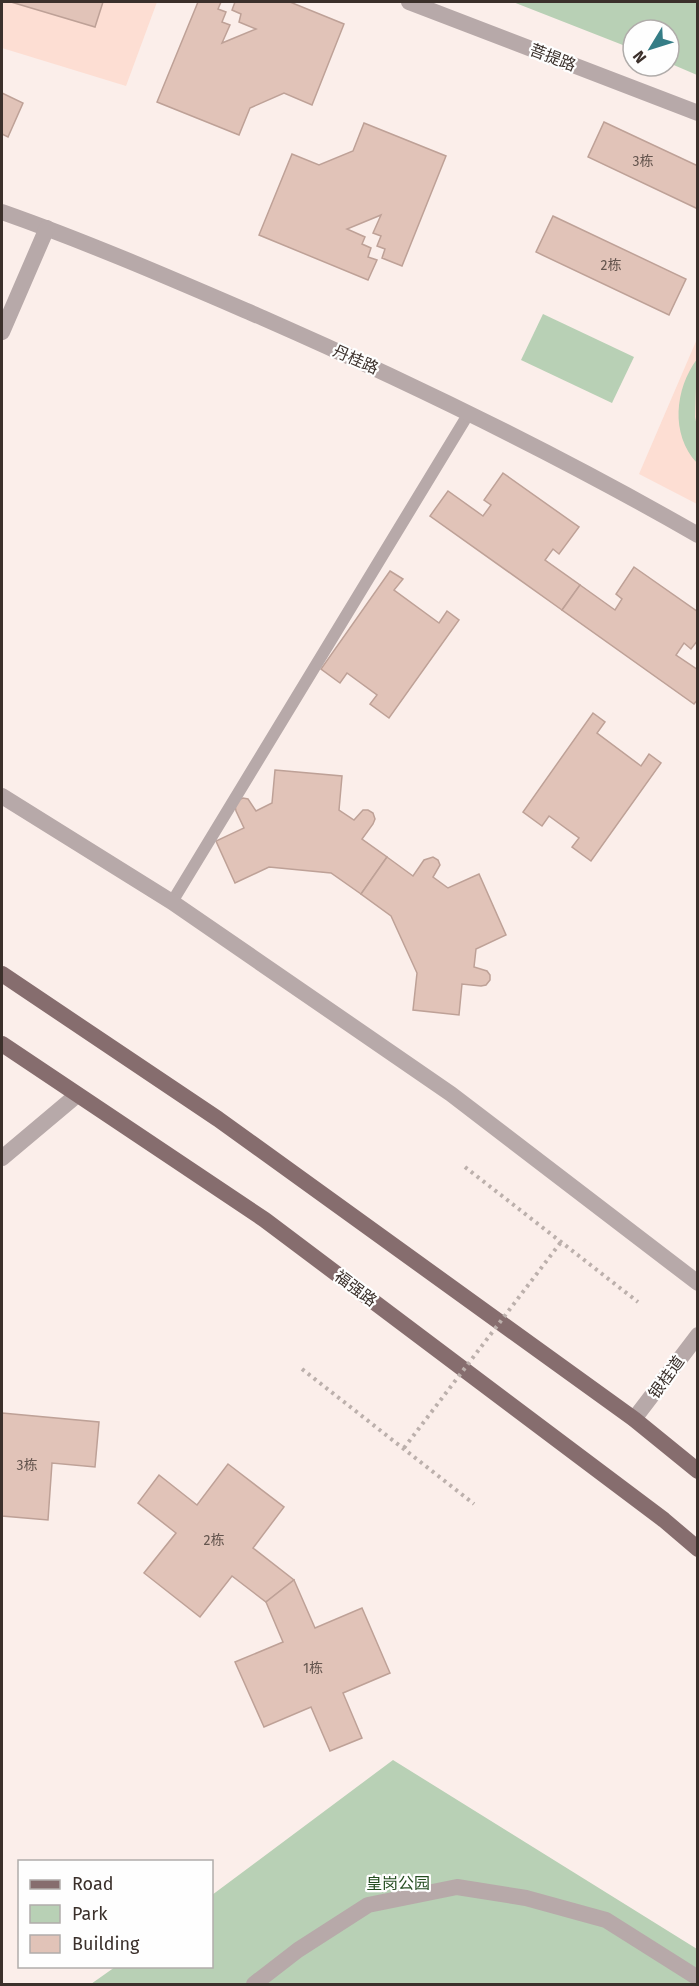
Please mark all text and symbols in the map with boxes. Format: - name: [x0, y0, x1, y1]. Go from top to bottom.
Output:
- north arrow: [621, 18, 681, 78]
- street label: 菩提路: [527, 40, 579, 75]
- text: N: [629, 47, 650, 67]
- house number: 3栋: [633, 153, 654, 170]
- house number: 2栋: [601, 257, 621, 274]
- street label: 丹桂路: [330, 341, 382, 378]
- street label: 福强路: [331, 1266, 381, 1310]
- street label: 银桂道: [645, 1352, 688, 1402]
- house number: 3栋: [17, 1457, 38, 1474]
- house number: 2栋: [204, 1532, 224, 1549]
- house number: 1栋: [303, 1660, 323, 1677]
- legend: [18, 1860, 213, 1968]
- text: Road: [72, 1873, 114, 1895]
- park label: 皇岗公园: [366, 1874, 430, 1893]
- text: Park: [72, 1903, 108, 1925]
- text: Building: [72, 1933, 140, 1955]

